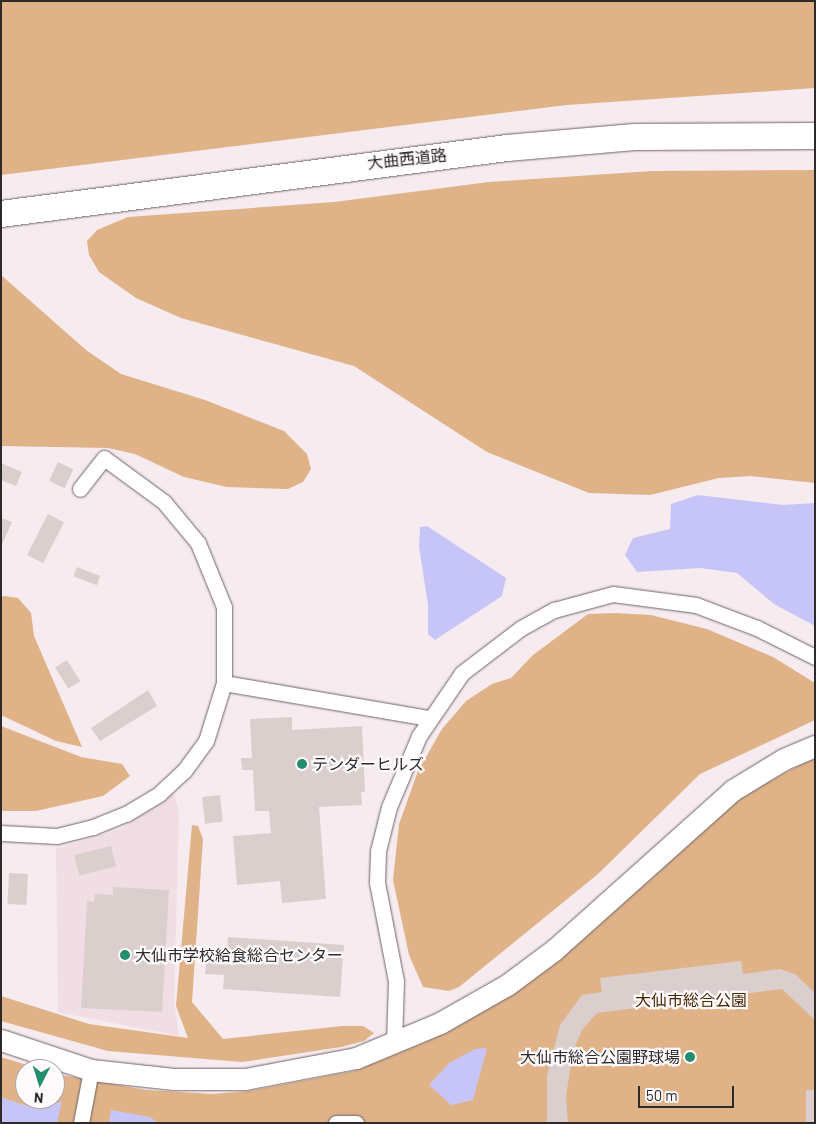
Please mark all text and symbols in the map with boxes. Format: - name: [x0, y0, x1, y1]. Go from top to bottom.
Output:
- street label: 大曲西道路: [366, 145, 448, 173]
- place label: テンダーヒルズ: [312, 754, 424, 774]
- marker: テンダーヒルズ: [296, 758, 308, 770]
- place label: 大仙市学校給食総合センター: [135, 945, 343, 965]
- marker: 大仙市学校給食総合センター: [119, 949, 131, 961]
- park label: 大仙市総合公園: [635, 990, 747, 1010]
- place label: 大仙市総合公園野球場: [520, 1047, 680, 1067]
- marker: 大仙市総合公園野球場: [684, 1051, 696, 1063]
- north arrow: [15, 1059, 65, 1109]
- scale bar: [641, 1076, 737, 1108]
- text: 50 m: [646, 1086, 678, 1104]
- text: N: [33, 1090, 44, 1107]

